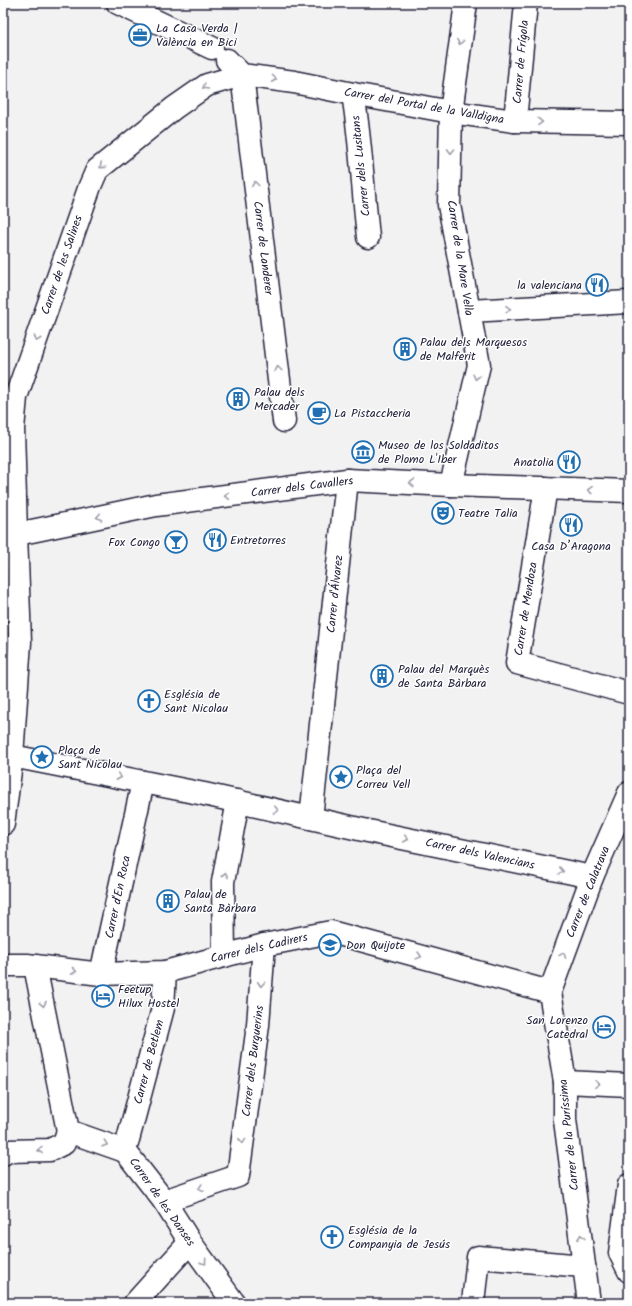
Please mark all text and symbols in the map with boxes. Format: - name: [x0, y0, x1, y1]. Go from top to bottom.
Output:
- place label: La Casa Verda | València en Bici: [156, 19, 238, 52]
- street label: Carrer de Frígola: [508, 19, 534, 105]
- office icon: La Casa Verda | València en Bici: [127, 22, 153, 48]
- one-way arrow: [456, 39, 465, 45]
- one-way arrow: [271, 74, 277, 83]
- one-way arrow: [202, 83, 209, 90]
- street label: Carrer del Portal de la Valldigna: [343, 83, 506, 129]
- street label: Carrer dels Lusitans: [346, 115, 376, 217]
- one-way arrow: [537, 118, 543, 126]
- one-way arrow: [446, 148, 455, 154]
- one-way arrow: [100, 162, 107, 169]
- one-way arrow: [251, 181, 260, 187]
- street label: Carrer de la Mare Vella: [441, 199, 479, 318]
- street label: Carrer de Landerer: [248, 200, 278, 297]
- street label: Carrer de les Salines: [36, 213, 88, 317]
- restaurant icon: la valenciana: [584, 272, 610, 298]
- place label: la valenciana: [517, 276, 582, 295]
- one-way arrow: [505, 305, 511, 314]
- place label: Palau dels Marquesos de Malferit: [420, 333, 527, 366]
- one-way arrow: [33, 336, 41, 343]
- building icon: Palau dels Marquesos de Malferit: [392, 336, 418, 362]
- one-way arrow: [274, 366, 283, 372]
- one-way arrow: [472, 374, 481, 381]
- place label: Palau dels Mercader: [254, 383, 305, 416]
- building icon: Palau dels Mercader: [225, 386, 251, 412]
- cafe icon: La Pistaccheria: [306, 400, 332, 426]
- place label: La Pistaccheria: [334, 404, 411, 423]
- place label: Museo de los Soldaditos de Plomo L'Iber: [378, 436, 499, 469]
- museum icon: Museo de los Soldaditos de Plomo L'Iber: [350, 439, 376, 465]
- restaurant icon: Anatolia: [556, 449, 582, 475]
- place label: Anatolia: [513, 453, 554, 472]
- street label: Carrer dels Cavallers: [250, 471, 354, 503]
- one-way arrow: [409, 479, 415, 488]
- one-way arrow: [587, 486, 593, 494]
- one-way arrow: [224, 491, 230, 500]
- theatre icon: Teatre Talia: [430, 500, 456, 526]
- place label: Teatre Talia: [458, 504, 518, 523]
- one-way arrow: [96, 512, 102, 521]
- restaurant icon: Casa D’Aragona: [558, 512, 584, 538]
- restaurant icon: Entretorres: [202, 527, 228, 553]
- bar icon: Fox Congo: [163, 529, 189, 555]
- place label: Entretorres: [230, 531, 286, 550]
- place label: Fox Congo: [108, 533, 160, 552]
- place label: Casa D’Aragona: [531, 537, 611, 556]
- street label: Carrer d'Álvarez: [321, 554, 349, 634]
- street label: Carrer de Mendoza: [509, 560, 543, 657]
- place label: Palau del Marquès de Santa Bàrbara: [398, 660, 489, 693]
- building icon: Palau del Marquès de Santa Bàrbara: [369, 663, 395, 689]
- place label: Església de Sant Nicolau: [164, 685, 228, 718]
- church icon: Església de Sant Nicolau: [136, 688, 162, 714]
- place label: Plaça de Sant Nicolau: [58, 741, 122, 774]
- place icon: Plaça de Sant Nicolau: [29, 744, 55, 770]
- place label: Plaça del Correu Vell: [356, 761, 410, 794]
- place icon: Plaça del Correu Vell: [328, 764, 354, 790]
- one-way arrow: [116, 773, 122, 781]
- one-way arrow: [272, 805, 279, 813]
- street label: Carrer dels Valencians: [424, 833, 536, 875]
- one-way arrow: [403, 834, 409, 842]
- street label: Carrer de Calatrava: [561, 843, 615, 941]
- street label: Carrer d'En Roca: [100, 853, 136, 940]
- one-way arrow: [558, 866, 564, 874]
- one-way arrow: [220, 872, 228, 878]
- place label: Palau de Santa Bàrbara: [184, 885, 257, 918]
- building icon: Palau de Santa Bàrbara: [155, 888, 181, 914]
- street label: Carrer dels Cadirers: [208, 928, 310, 968]
- school or university icon: Don Quijote: [317, 932, 343, 958]
- place label: Don Quijote: [346, 936, 406, 955]
- one-way arrow: [416, 951, 423, 960]
- one-way arrow: [559, 952, 567, 959]
- one-way arrow: [71, 966, 77, 975]
- place label: Feetup Hilux Hostel: [118, 980, 179, 1013]
- one-way arrow: [257, 981, 266, 987]
- hotel icon: Feetup Hilux Hostel: [90, 983, 116, 1009]
- one-way arrow: [38, 1001, 46, 1007]
- street label: Carrer dels Burguerins: [237, 1004, 269, 1118]
- place label: San Lorenzo Catedral: [526, 1011, 588, 1044]
- hotel icon: San Lorenzo Catedral: [591, 1014, 617, 1040]
- street label: Carrer de Betlem: [129, 1017, 170, 1106]
- street label: Carrer de la Puríssima: [554, 1078, 584, 1192]
- one-way arrow: [594, 1079, 600, 1088]
- one-way arrow: [238, 1138, 247, 1144]
- one-way arrow: [101, 1139, 108, 1148]
- one-way arrow: [37, 1146, 43, 1154]
- street label: Carrer de les Danses: [124, 1154, 200, 1250]
- one-way arrow: [197, 1184, 204, 1192]
- place label: Església de la Companyia de Jesús: [348, 1221, 450, 1254]
- church icon: Església de la Companyia de Jesús: [319, 1224, 345, 1250]
- one-way arrow: [576, 1234, 585, 1240]
- one-way arrow: [199, 1258, 206, 1265]

